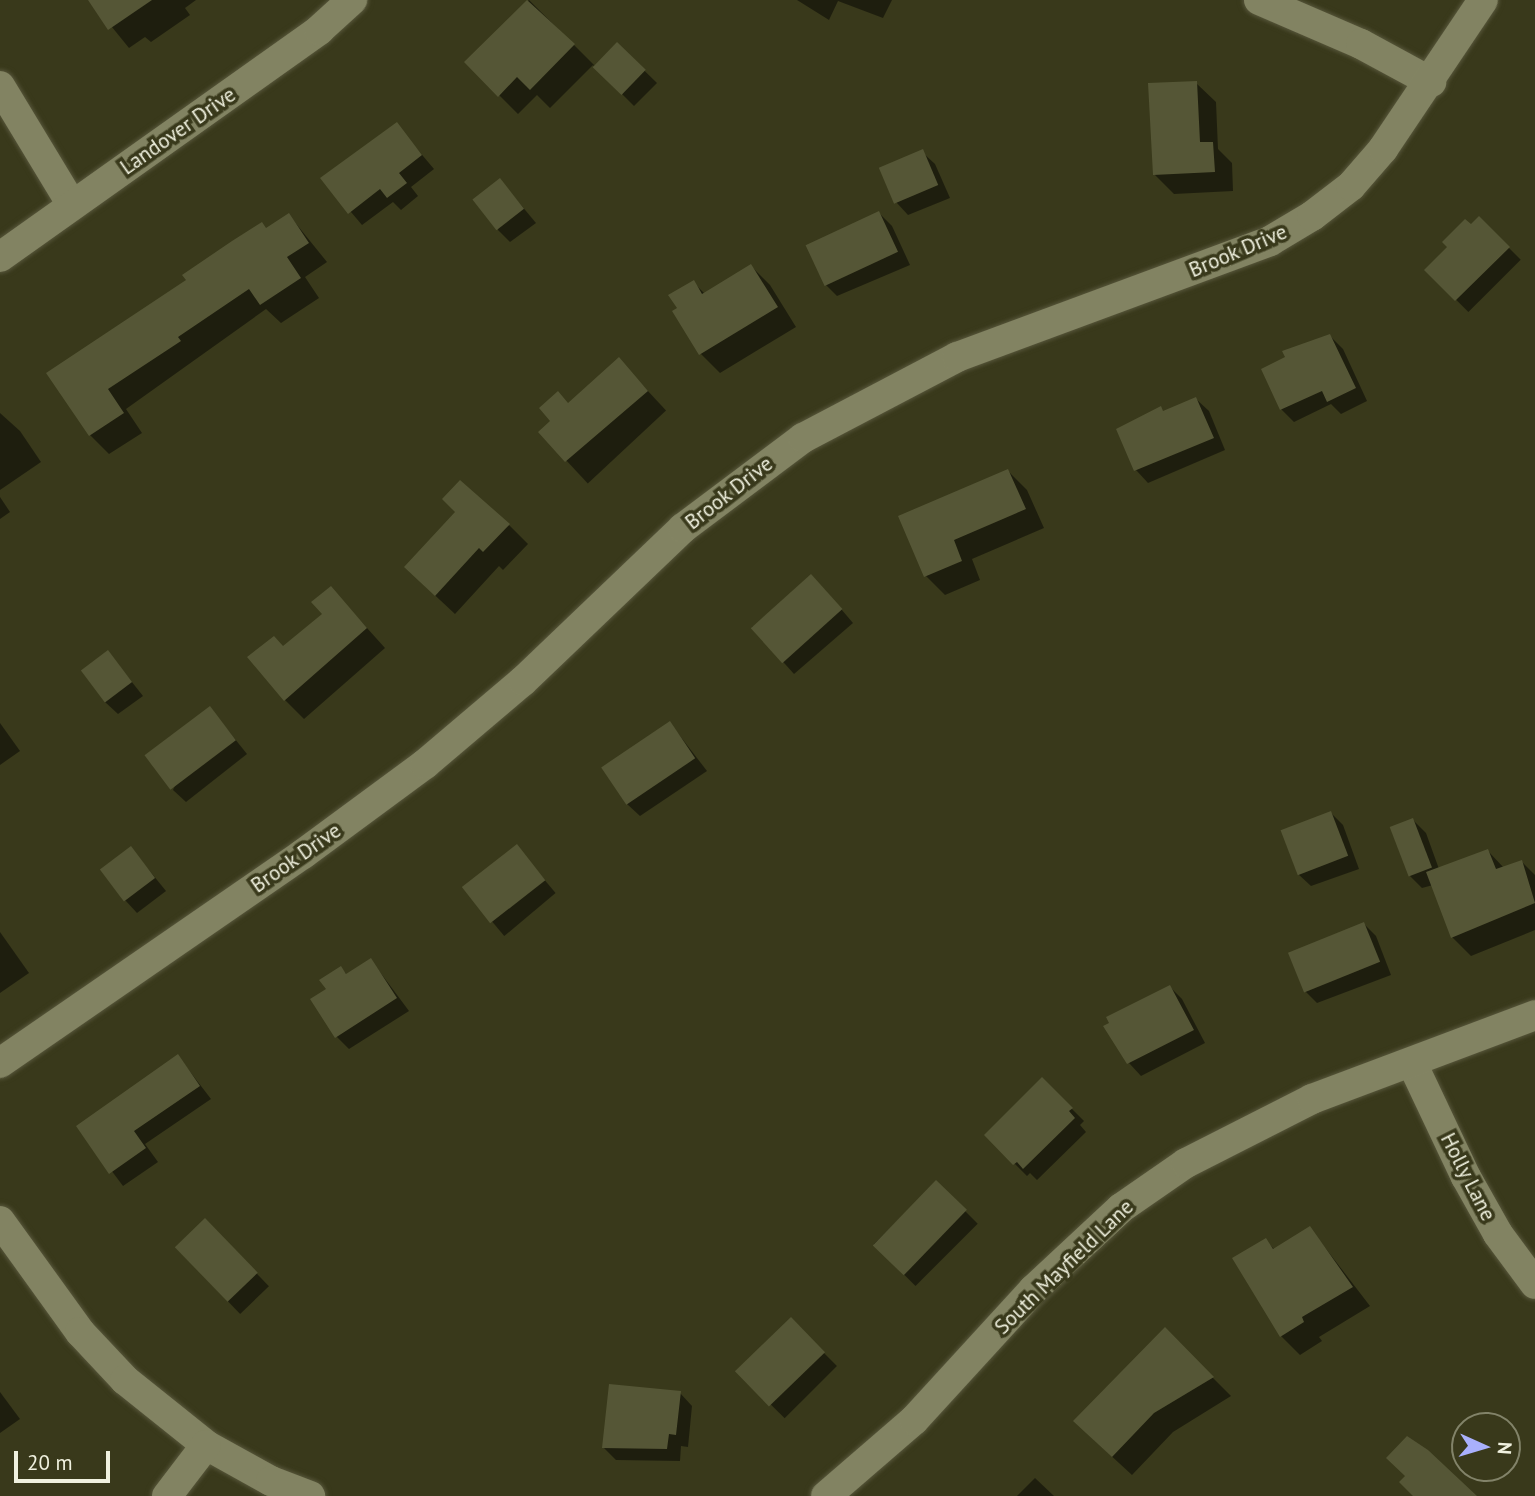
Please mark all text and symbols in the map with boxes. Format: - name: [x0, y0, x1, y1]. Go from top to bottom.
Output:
- street label: Landover Drive: [115, 82, 241, 180]
- street label: Brook Drive: [1185, 219, 1291, 283]
- street label: Brook Drive: [680, 451, 778, 535]
- street label: Brook Drive: [246, 818, 346, 898]
- street label: Holly Lane: [1435, 1128, 1501, 1226]
- street label: South Mayfield Lane: [989, 1194, 1139, 1340]
- north arrow: [1451, 1412, 1521, 1482]
- scale bar: [18, 1436, 114, 1480]
- text: N: [1493, 1441, 1517, 1455]
- text: 20 m: [27, 1449, 73, 1476]

